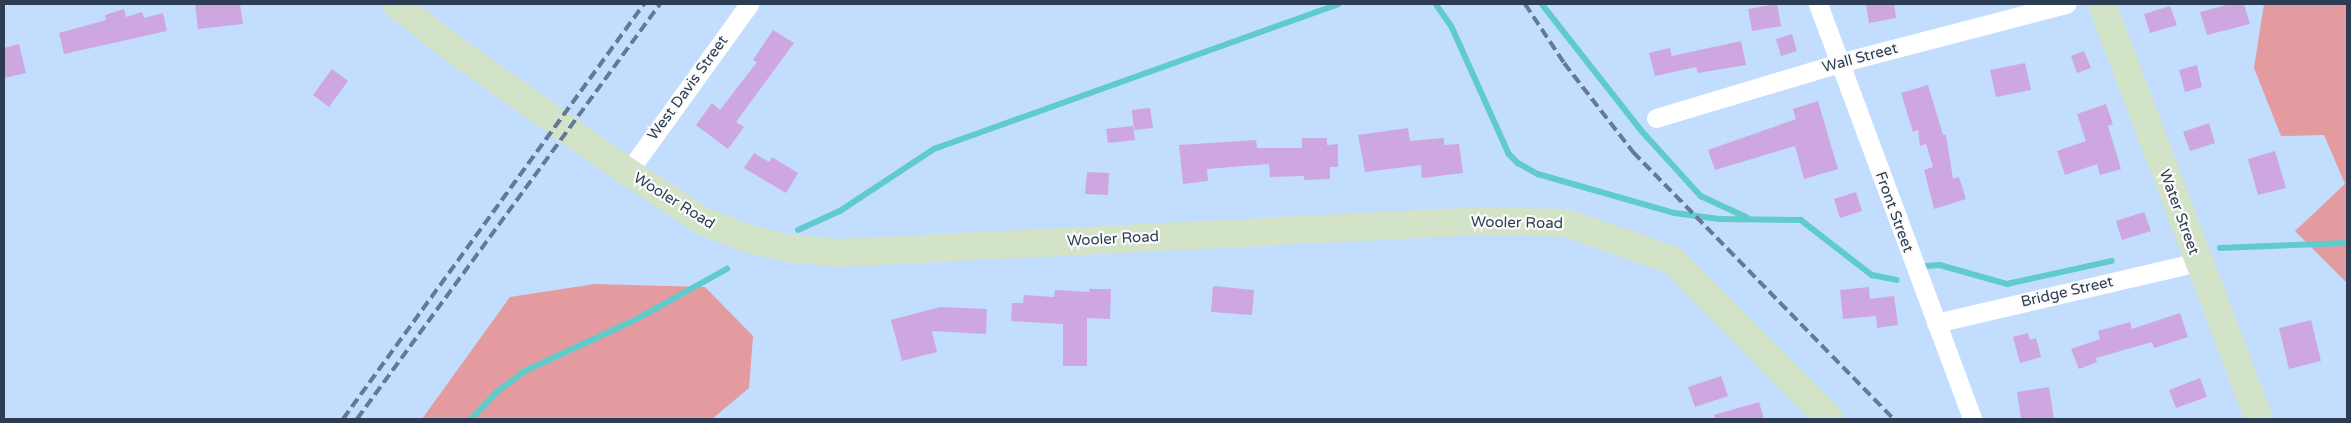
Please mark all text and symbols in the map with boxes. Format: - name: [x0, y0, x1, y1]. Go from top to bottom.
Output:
- street label: West Davis Street: [644, 32, 732, 144]
- street label: Wall Street: [1820, 39, 1900, 77]
- street label: Water Street: [2155, 167, 2203, 257]
- street label: Wooler Road: [630, 169, 718, 233]
- street label: Front Street: [1871, 169, 1917, 255]
- street label: Wooler Road: [1471, 213, 1563, 233]
- street label: Wooler Road: [1066, 228, 1160, 250]
- street label: Bridge Street: [2019, 273, 2115, 311]

